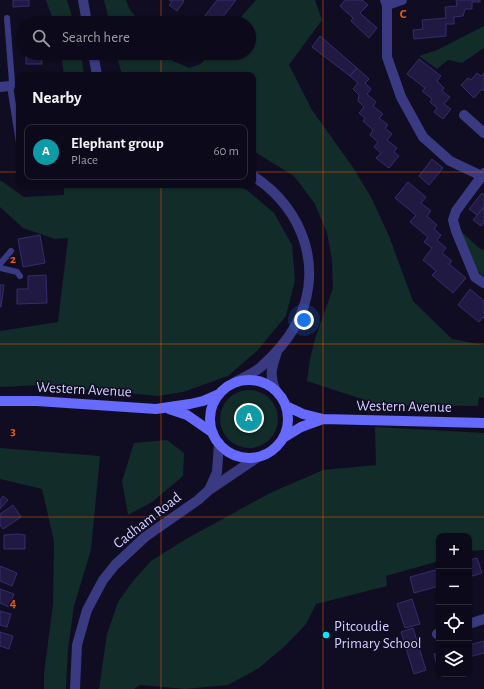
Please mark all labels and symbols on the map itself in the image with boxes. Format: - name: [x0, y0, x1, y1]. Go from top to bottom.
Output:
- text: C: [400, 8, 407, 21]
- text: 2: [10, 253, 16, 266]
- your location: [294, 310, 314, 330]
- street label: Western Avenue: [36, 380, 132, 399]
- street label: Western Avenue: [356, 398, 452, 415]
- pin: A: [236, 403, 262, 433]
- text: 3: [10, 425, 16, 438]
- street label: Cadham Road: [111, 489, 184, 551]
- text: 4: [10, 597, 17, 610]
- place label: Pitcoudie Primary School: [334, 619, 422, 651]
- marker: Pitcoudie Primary School: [321, 630, 331, 640]

